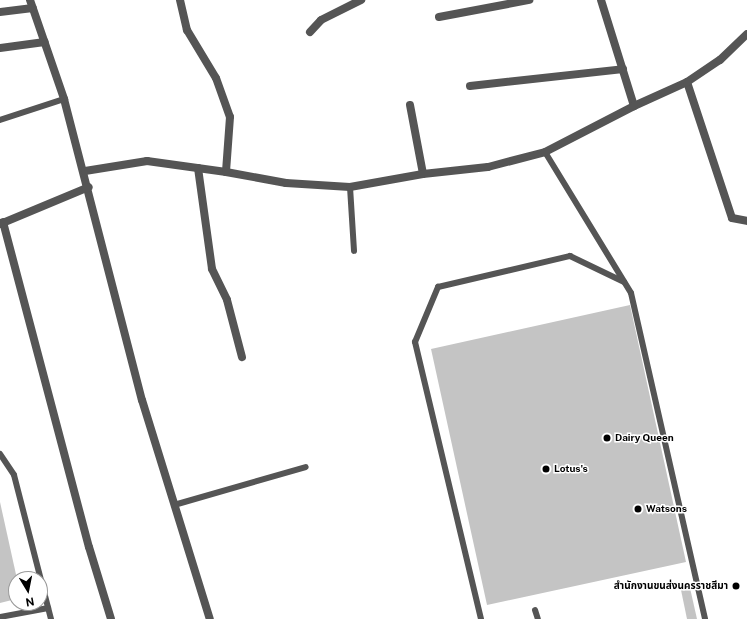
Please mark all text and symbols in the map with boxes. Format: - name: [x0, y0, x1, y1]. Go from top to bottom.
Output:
- place label: Dairy Queen: [615, 432, 674, 444]
- marker: Dairy Queen: [602, 433, 612, 443]
- place label: Lotus's: [554, 463, 588, 475]
- marker: Lotus's: [541, 464, 551, 474]
- place label: Watsons: [646, 503, 687, 515]
- marker: Watsons: [633, 504, 643, 514]
- north arrow: [8, 571, 48, 611]
- place label: สำนักงานขนส่งนครราชสีมา: [614, 580, 728, 592]
- marker: สำนักงานขนส่งนครราชสีมา: [731, 581, 741, 591]
- text: N: [25, 595, 35, 608]

